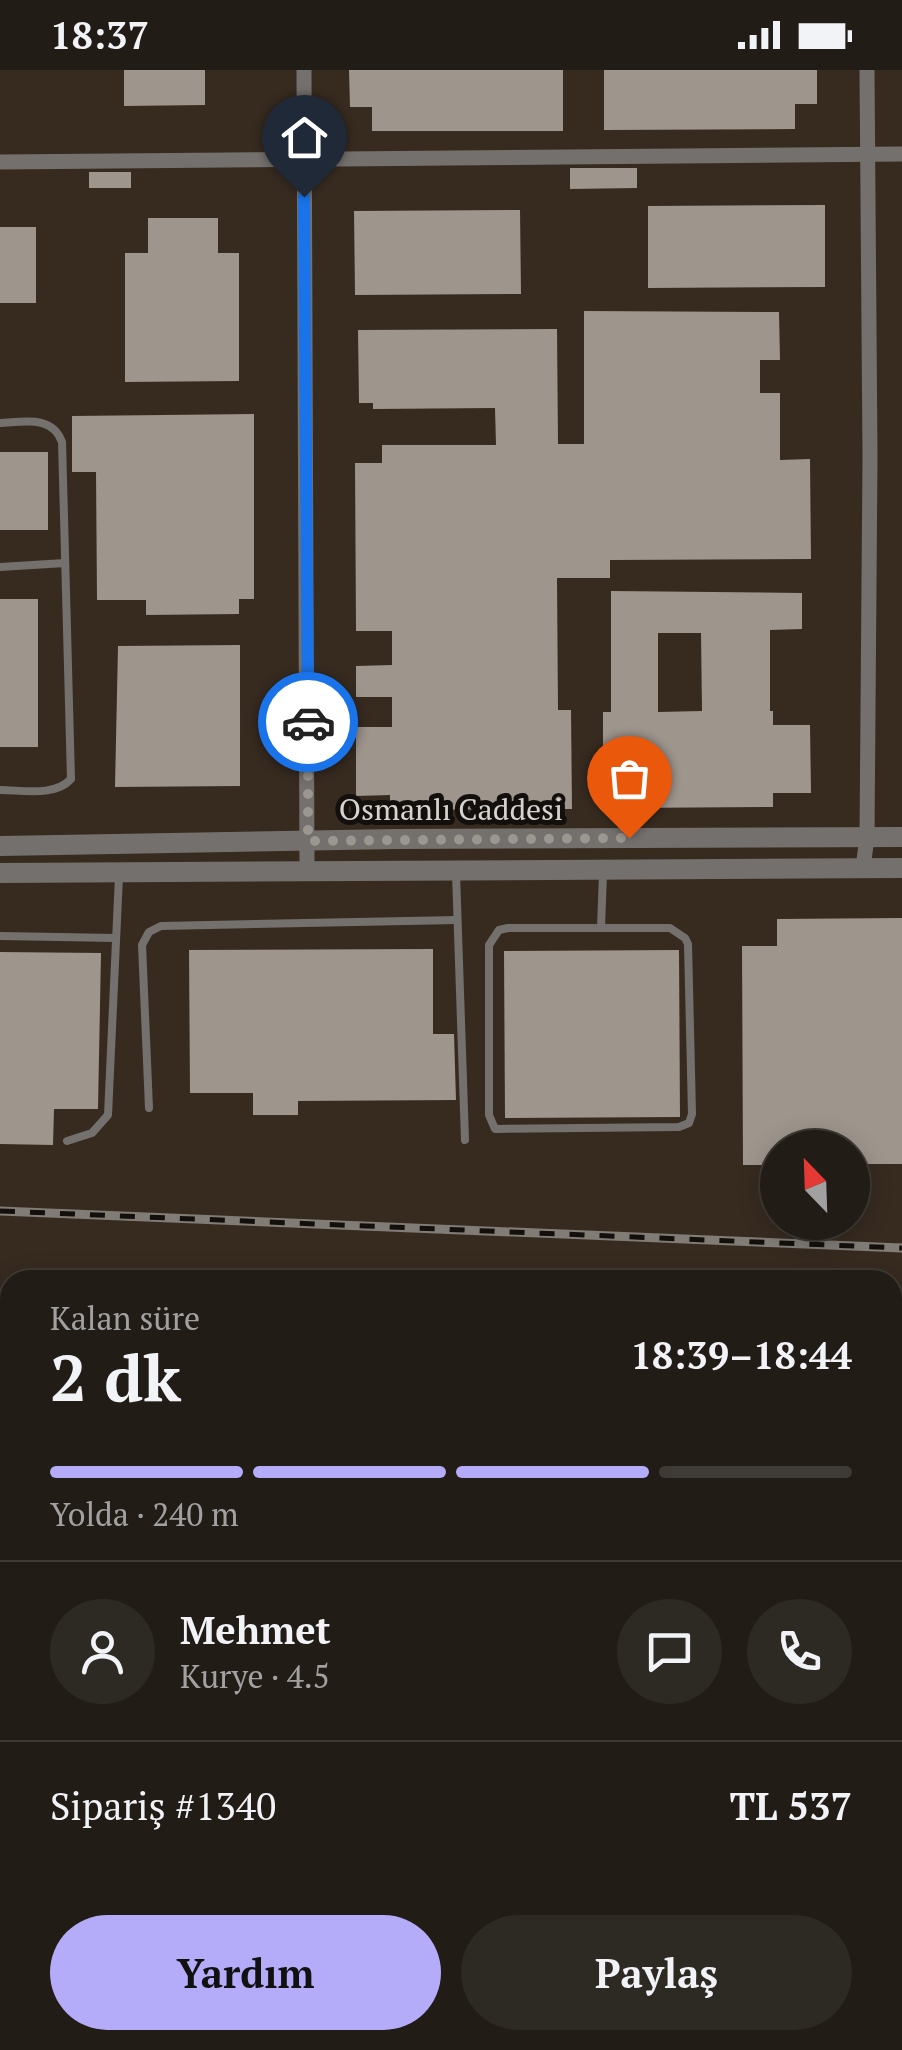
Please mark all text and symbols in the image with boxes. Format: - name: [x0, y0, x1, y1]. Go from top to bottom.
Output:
- text: 18:37: [50, 10, 149, 60]
- pin: [262, 95, 347, 198]
- icon: home: [277, 110, 332, 165]
- courier: [258, 672, 358, 772]
- icon: car: [281, 695, 336, 750]
- pin: [587, 736, 672, 839]
- icon: bag: [602, 751, 657, 806]
- street label: Osmanlı Caddesi: [339, 789, 563, 829]
- north arrow: [760, 1130, 870, 1240]
- map controls: [760, 1130, 870, 1240]
- text: Kalan süre: [50, 1297, 200, 1339]
- text: 18:39–18:44: [630, 1330, 852, 1380]
- text: 2 dk: [50, 1333, 181, 1420]
- text: Yolda · 240 m: [50, 1493, 239, 1535]
- button: person: [50, 1599, 155, 1704]
- button: chat: [617, 1599, 722, 1704]
- button: phone: [747, 1599, 852, 1704]
- text: Mehmet: [180, 1605, 331, 1655]
- text: Kurye · 4.5: [180, 1655, 330, 1697]
- text: Sipariş #1340: [50, 1781, 276, 1831]
- text: TL 537: [730, 1781, 852, 1831]
- button: Yardım: [50, 1915, 441, 2030]
- button: Paylaş: [461, 1915, 852, 2030]

